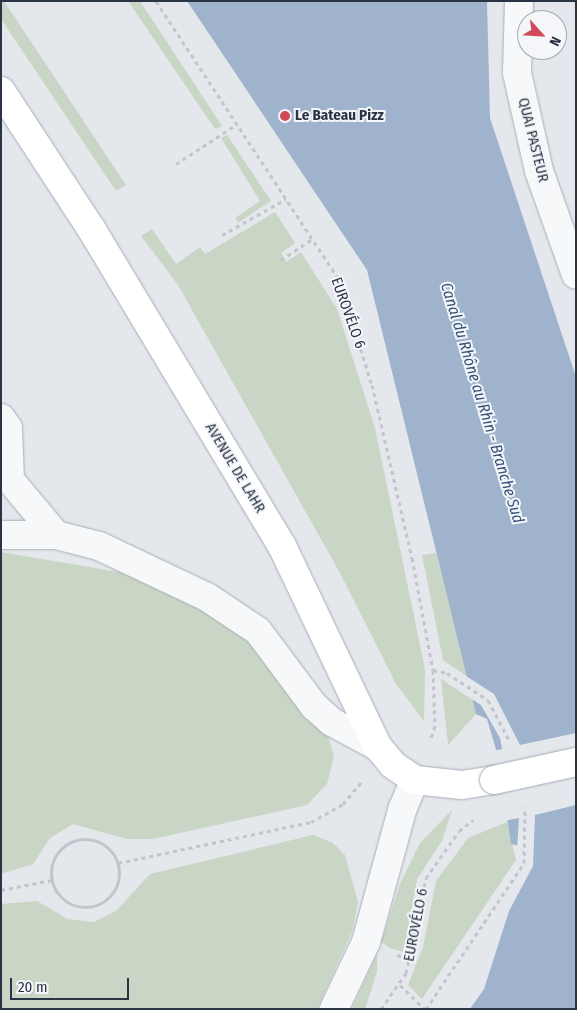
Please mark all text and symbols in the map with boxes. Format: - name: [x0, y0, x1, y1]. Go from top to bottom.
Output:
- north arrow: [517, 10, 567, 60]
- text: N: [546, 34, 565, 49]
- street label: QUAI PASTEUR: [514, 96, 552, 184]
- place label: Le Bateau Pizz: [295, 107, 384, 125]
- marker: Le Bateau Pizz: [279, 110, 291, 122]
- street label: EUROVÉLO 6: [327, 275, 369, 351]
- water label: Canal du Rhône au Rhin - Branche Sud: [436, 280, 528, 526]
- street label: AVENUE DE LAHR: [201, 420, 269, 516]
- street label: EUROVÉLO 6: [400, 887, 432, 963]
- scale bar: [12, 968, 131, 1000]
- text: 20 m: [18, 978, 48, 996]

